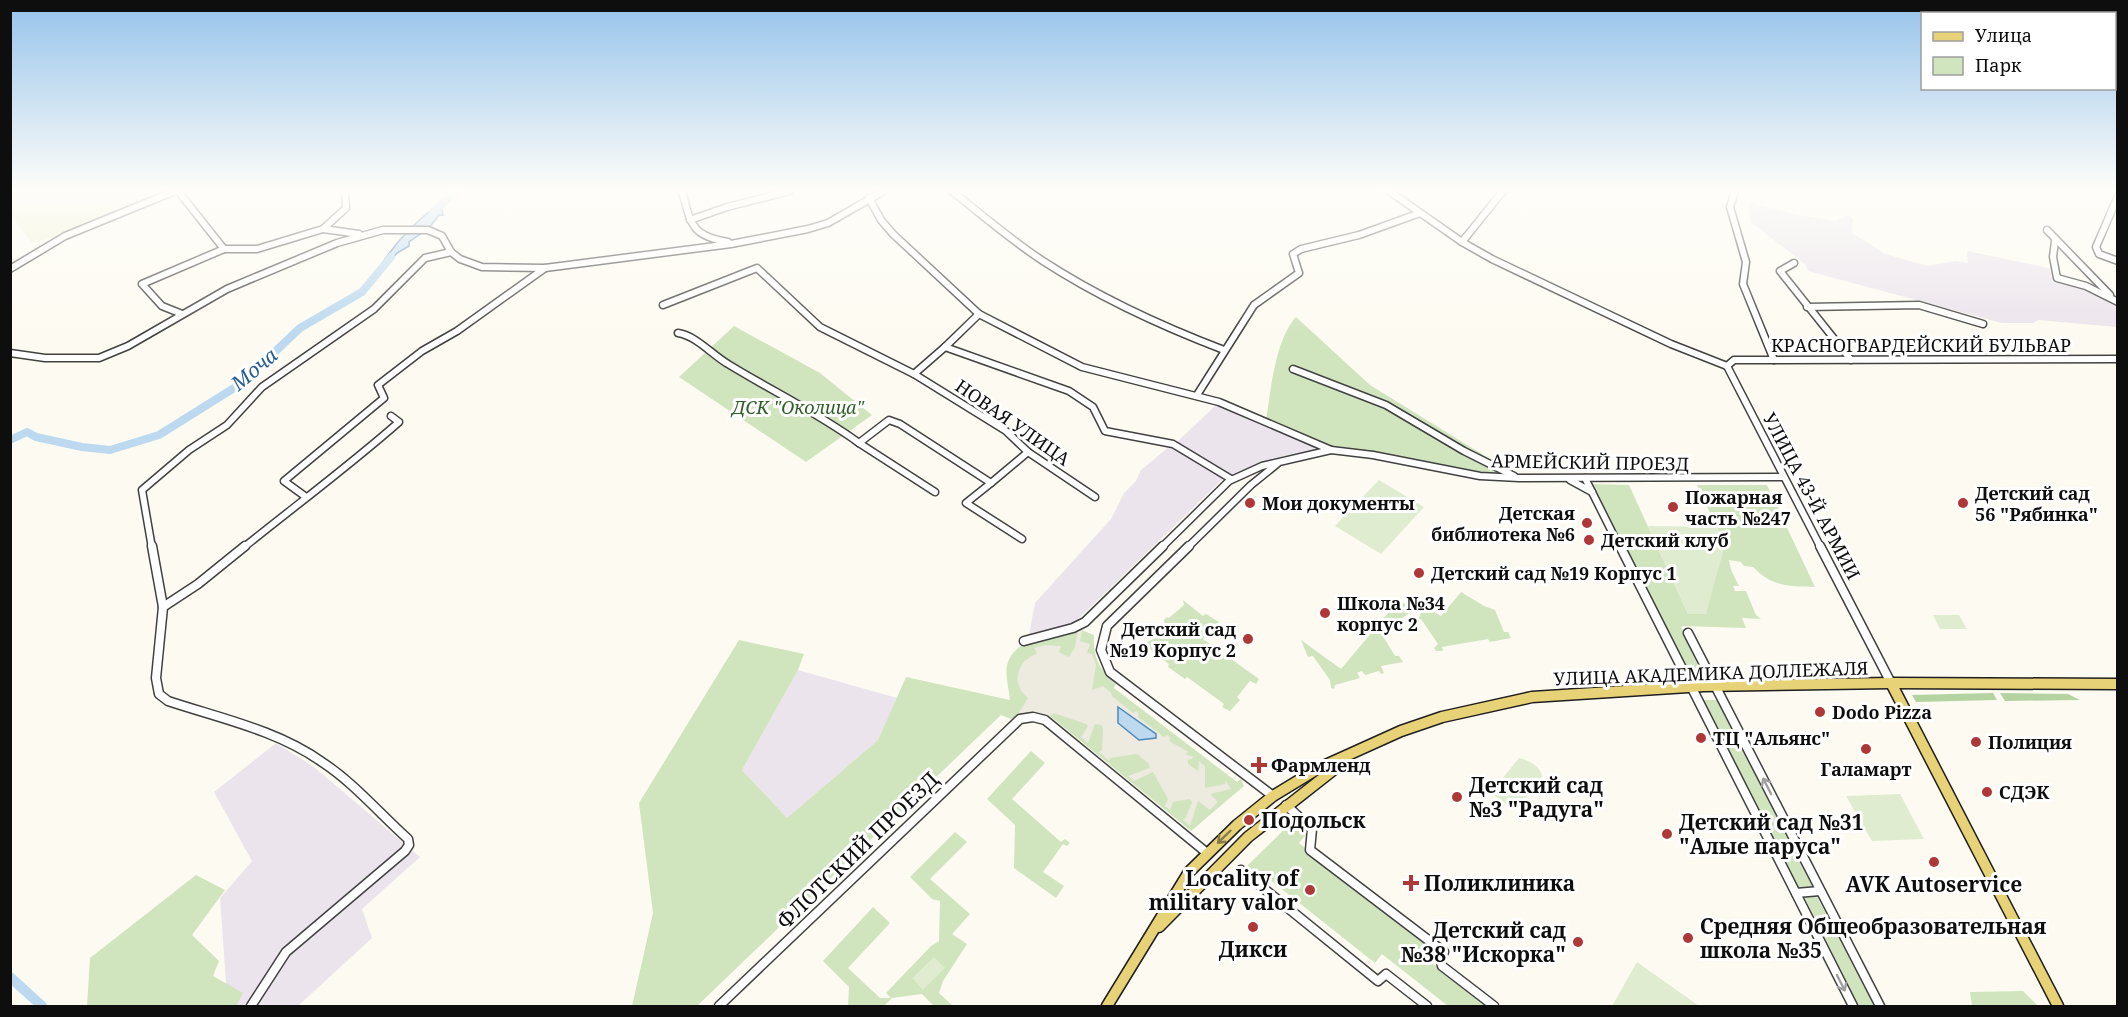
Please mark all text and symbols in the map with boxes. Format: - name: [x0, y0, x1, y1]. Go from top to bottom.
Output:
- legend: [1921, 12, 2116, 90]
- text: Улица: [1975, 23, 2032, 47]
- text: Парк: [1975, 53, 2022, 77]
- street label: КРАСНОГВАРДЕЙСКИЙ БУЛЬВАР: [1771, 333, 2071, 357]
- water label: Моча: [224, 342, 283, 397]
- street label: НОВАЯ УЛИЦА: [951, 373, 1075, 471]
- park label: ДСК "Околица": [730, 395, 866, 419]
- street label: УЛИЦА 43-Й АРМИИ: [1758, 408, 1866, 584]
- street label: АРМЕЙСКИЙ ПРОЕЗД: [1491, 448, 1689, 476]
- place label: Детский сад 56 "Рябинка": [1975, 481, 2098, 526]
- place label: Пожарная часть №247: [1685, 485, 1791, 530]
- place label: Мои документы: [1262, 491, 1415, 515]
- marker: Мои документы: [1243, 496, 1257, 510]
- marker: Детский сад 56 "Рябинка": [1956, 496, 1970, 510]
- marker: Пожарная часть №247: [1666, 500, 1680, 514]
- place label: Детская библиотека №6: [1431, 501, 1575, 546]
- marker: Детская библиотека №6: [1580, 516, 1594, 530]
- place label: Детский клуб: [1601, 528, 1729, 552]
- marker: Детский клуб: [1582, 533, 1596, 547]
- place label: Детский сад №19 Корпус 1: [1431, 561, 1677, 585]
- marker: Детский сад №19 Корпус 1: [1412, 566, 1426, 580]
- place label: Школа №34 корпус 2: [1337, 591, 1445, 636]
- marker: Школа №34 корпус 2: [1318, 606, 1332, 620]
- place label: Детский сад №19 Корпус 2: [1110, 617, 1236, 662]
- marker: Детский сад №19 Корпус 2: [1241, 632, 1255, 646]
- street label: УЛИЦА АКАДЕМИКА ДОЛЛЕЖАЛЯ: [1553, 656, 1869, 690]
- place label: Dodo Pizza: [1832, 700, 1932, 724]
- marker: Dodo Pizza: [1813, 705, 1827, 719]
- place label: ТЦ "Альянс": [1713, 726, 1830, 750]
- place label: Полиция: [1988, 730, 2072, 754]
- marker: ТЦ "Альянс": [1694, 731, 1708, 745]
- marker: Полиция: [1969, 735, 1983, 749]
- marker: Галамарт: [1859, 742, 1873, 756]
- place label: Фармленд: [1271, 753, 1370, 777]
- place label: Галамарт: [1821, 757, 1911, 781]
- marker: Фармленд: [1252, 758, 1266, 772]
- street label: ФЛОТСКИЙ ПРОЕЗД: [770, 765, 944, 935]
- place label: Детский сад №3 "Радуга": [1469, 771, 1604, 823]
- one-way arrow: [1760, 778, 1772, 796]
- place label: СДЭК: [1999, 780, 2050, 804]
- marker: СДЭК: [1980, 785, 1994, 799]
- marker: Детский сад №3 "Радуга": [1450, 790, 1464, 804]
- place label: Подольск: [1261, 806, 1367, 834]
- place label: Детский сад №31 "Алые паруса": [1679, 808, 1864, 860]
- marker: Подольск: [1242, 813, 1256, 827]
- marker: Детский сад №31 "Алые паруса": [1660, 827, 1674, 841]
- one-way arrow: [1217, 829, 1232, 844]
- marker: AVK Autoservice: [1927, 855, 1941, 869]
- place label: Locality of military valor: [1149, 864, 1300, 916]
- place label: Поликлиника: [1424, 869, 1575, 897]
- place label: AVK Autoservice: [1846, 870, 2022, 898]
- marker: Поликлиника: [1402, 874, 1420, 892]
- marker: Locality of military valor: [1303, 883, 1317, 897]
- place label: Средняя Общеобразовательная школа №35: [1700, 912, 2047, 964]
- place label: Детский сад №38 "Искорка": [1401, 916, 1566, 968]
- marker: Дикси: [1246, 920, 1260, 934]
- marker: Средняя Общеобразовательная школа №35: [1681, 931, 1695, 945]
- place label: Дикси: [1219, 935, 1287, 963]
- marker: Детский сад №38 "Искорка": [1571, 935, 1585, 949]
- one-way arrow: [1836, 973, 1847, 991]

